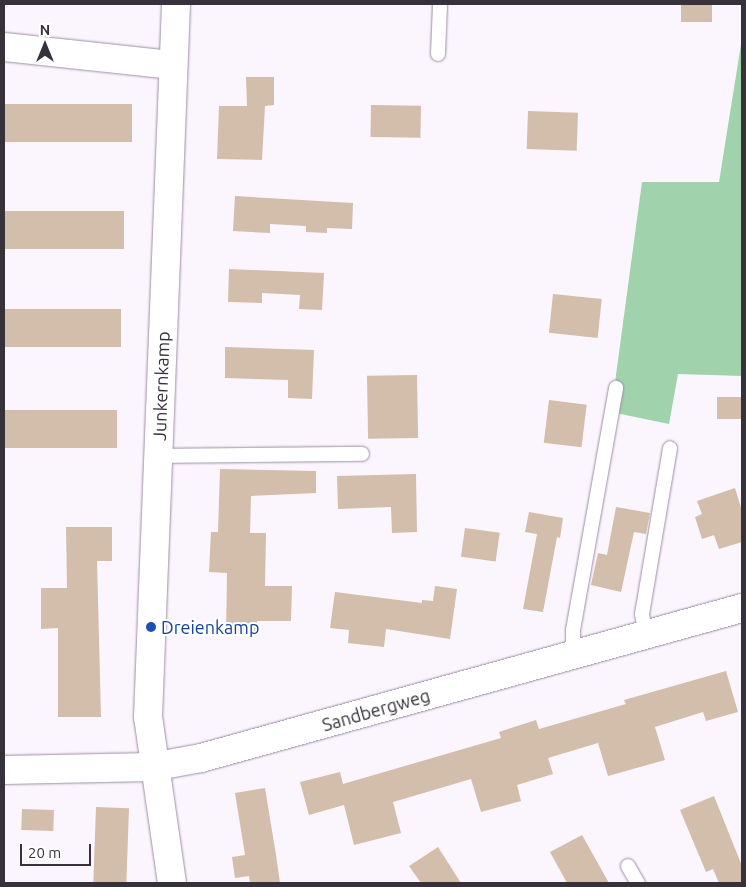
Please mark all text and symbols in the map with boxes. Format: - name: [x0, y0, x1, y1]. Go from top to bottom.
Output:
- north arrow: [20, 20, 70, 70]
- text: N: [40, 22, 50, 38]
- street label: Junkernkamp: [148, 331, 174, 441]
- place label: Dreienkamp: [161, 616, 259, 638]
- marker: Dreienkamp: [145, 621, 157, 633]
- street label: Sandbergweg: [320, 684, 432, 736]
- scale bar: [22, 834, 94, 866]
- text: 20 m: [28, 844, 61, 861]

